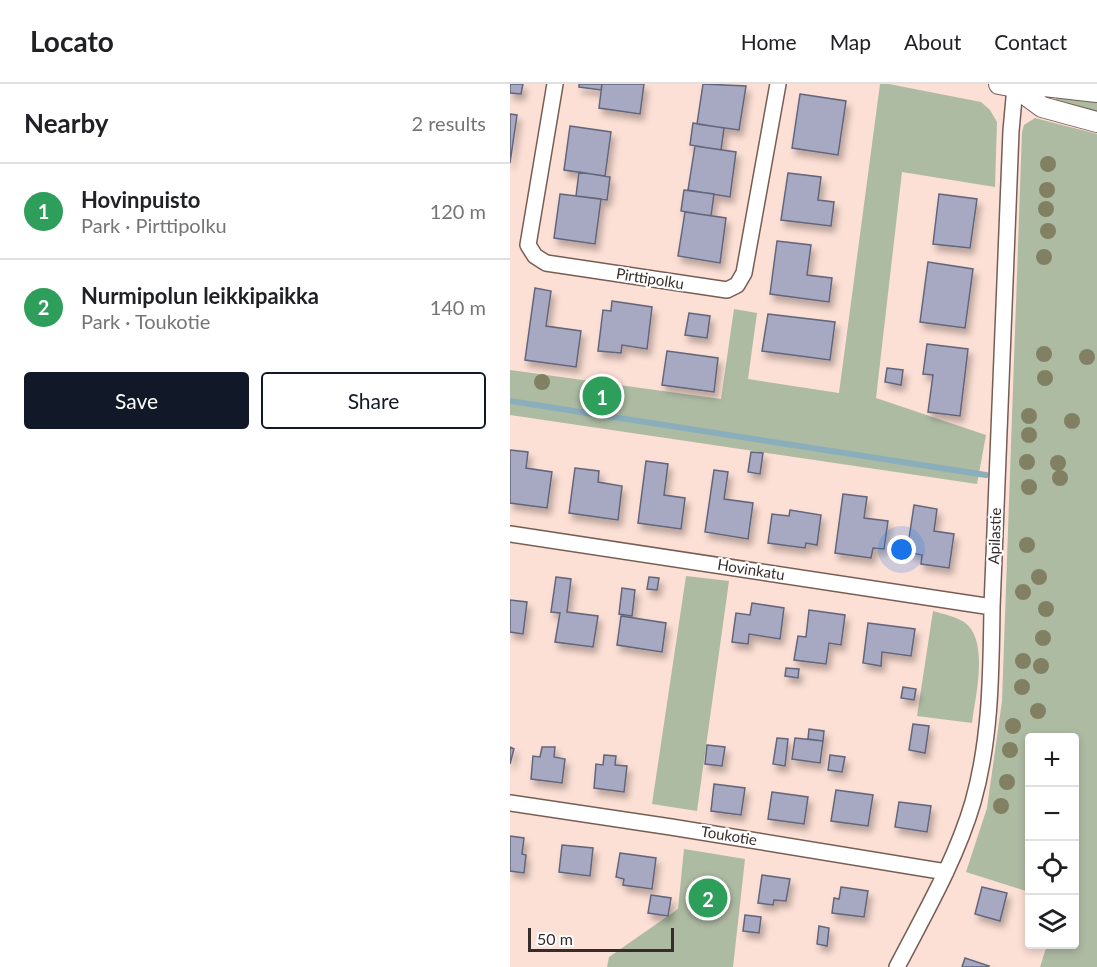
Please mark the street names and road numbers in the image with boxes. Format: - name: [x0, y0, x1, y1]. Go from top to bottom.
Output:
- street label: Pirttipolku: [615, 264, 685, 292]
- street label: Apilastie: [984, 507, 1004, 565]
- street label: Hovinkatu: [716, 555, 786, 583]
- street label: Toukotie: [700, 822, 759, 848]

